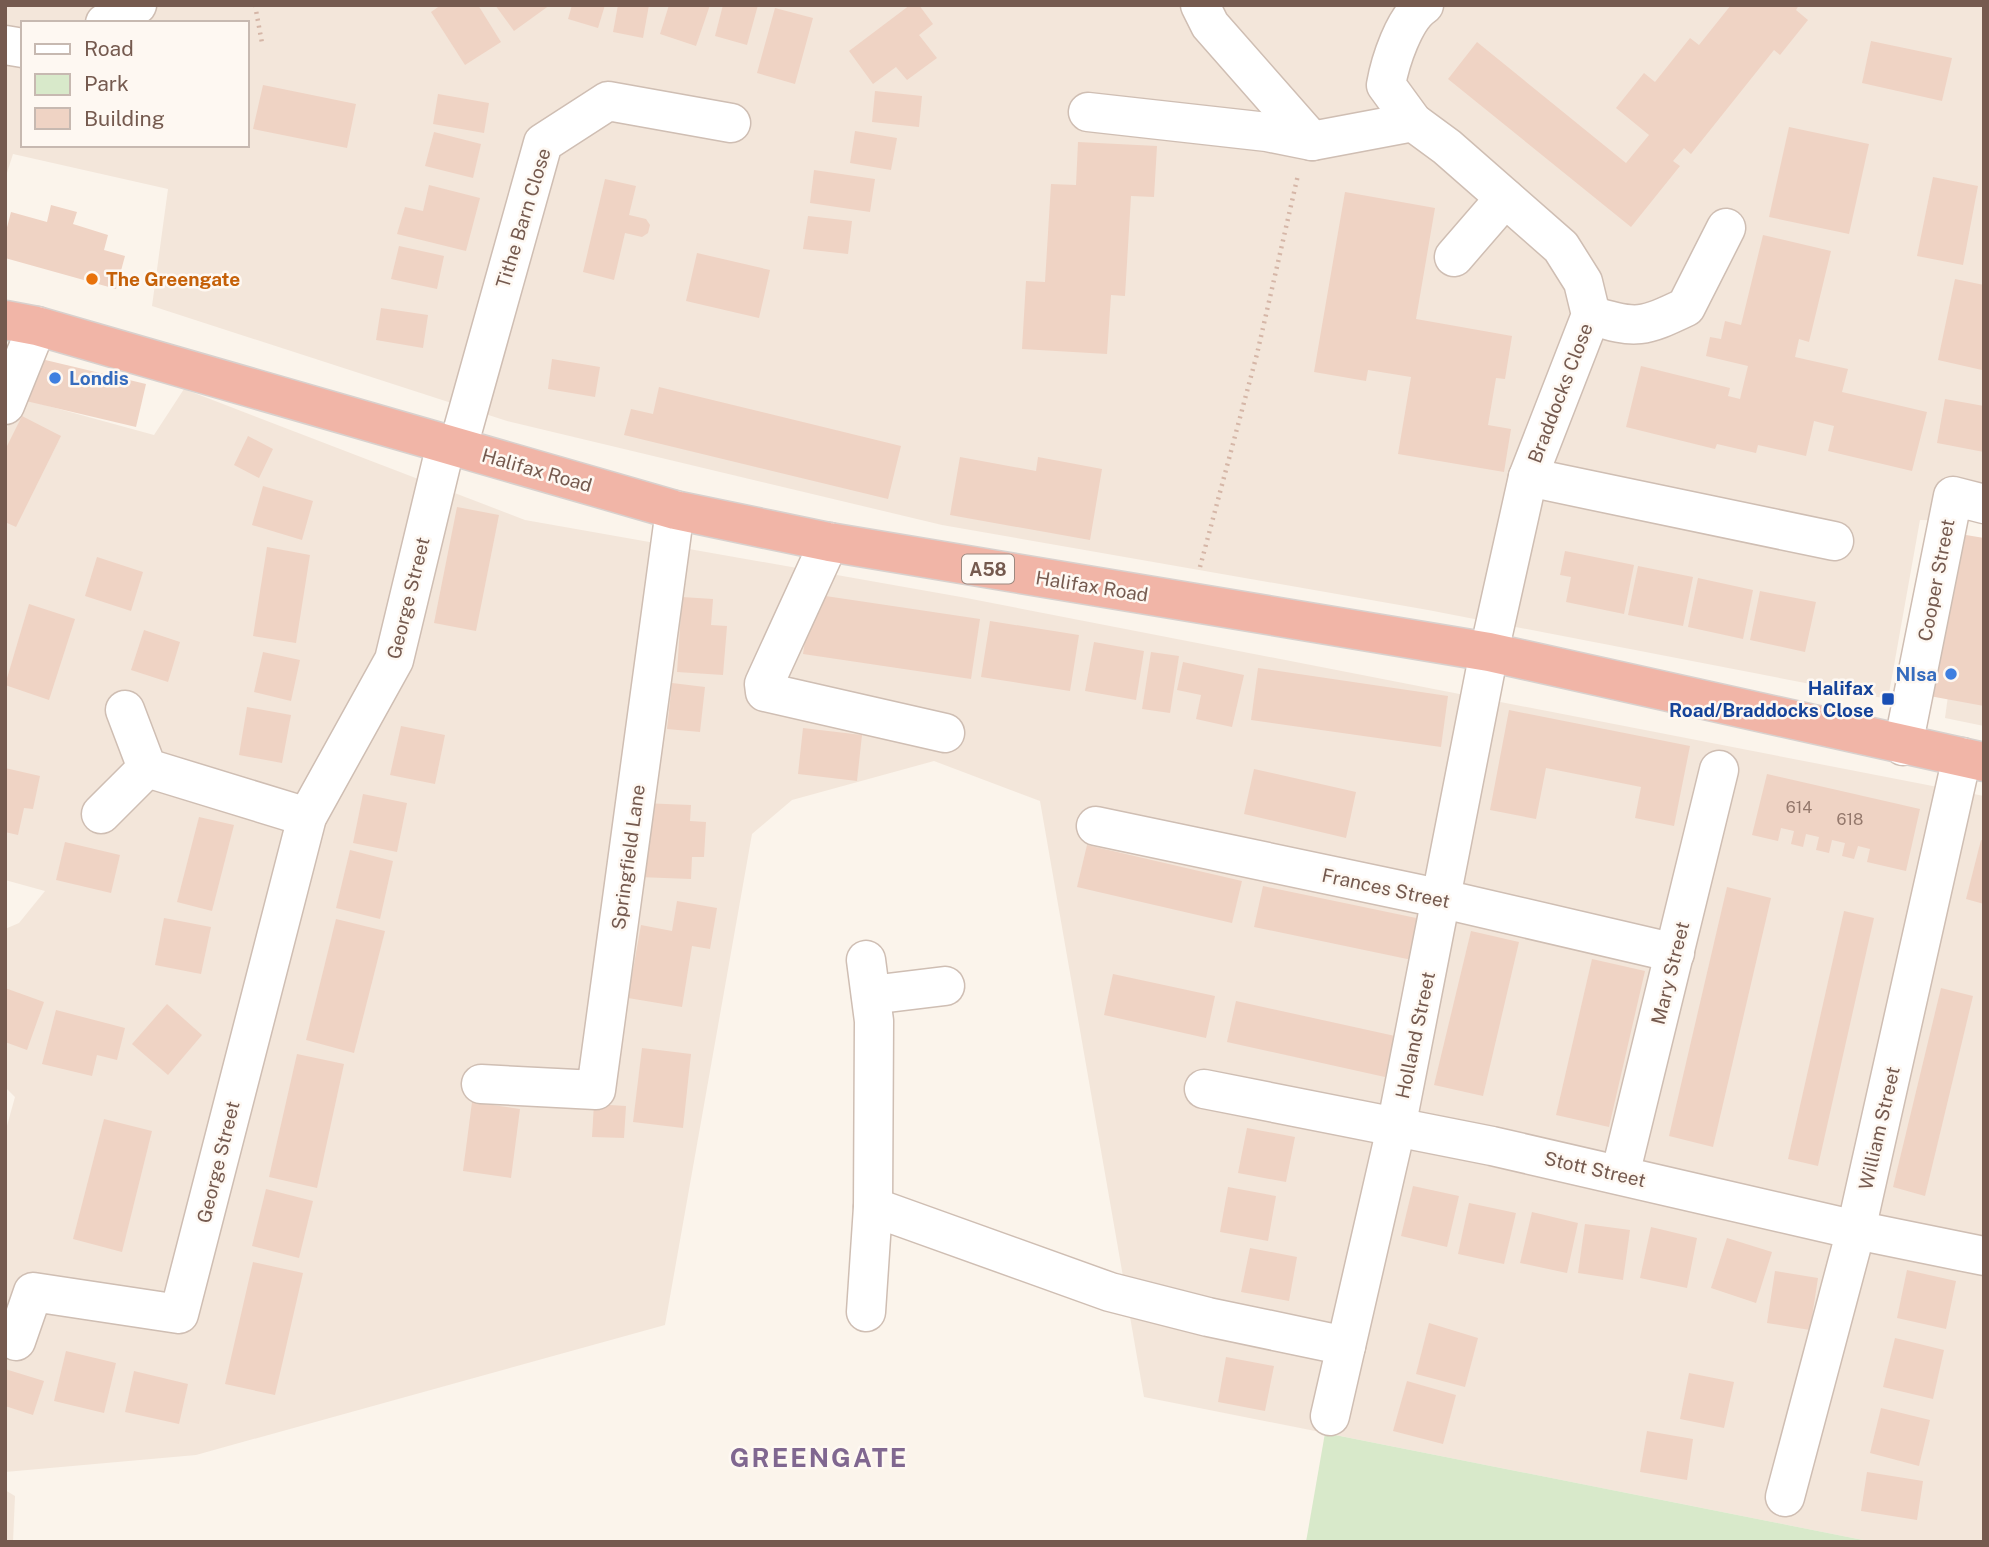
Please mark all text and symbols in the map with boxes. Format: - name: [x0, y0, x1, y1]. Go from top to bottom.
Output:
- legend: [21, 21, 248, 147]
- text: Road: [84, 36, 134, 61]
- text: Park: [84, 71, 129, 96]
- text: Building: [84, 106, 165, 131]
- street label: Tithe Barn Close: [491, 145, 555, 291]
- place label: The Greengate: [106, 268, 240, 290]
- marker: The Greengate: [84, 271, 100, 287]
- street label: Braddocks Close: [1523, 320, 1597, 466]
- place label: Londis: [69, 367, 129, 389]
- marker: Londis: [47, 370, 63, 386]
- street label: Halifax Road: [479, 444, 595, 496]
- street label: Cooper Street: [1913, 517, 1959, 643]
- street label: George Street: [382, 535, 434, 661]
- road number: A58: [962, 554, 1014, 584]
- street label: Halifax Road: [1034, 566, 1150, 606]
- place label: NIsa: [1895, 663, 1937, 685]
- marker: NIsa: [1943, 666, 1959, 682]
- place label: Halifax Road/Braddocks Close: [1669, 677, 1874, 721]
- marker: Halifax Road/Braddocks Close: [1880, 691, 1896, 707]
- street label: Springfield Lane: [607, 783, 649, 931]
- house number: 614: [1786, 798, 1812, 817]
- house number: 618: [1837, 810, 1863, 829]
- street label: Frances Street: [1320, 864, 1452, 912]
- street label: Mary Street: [1647, 919, 1693, 1027]
- street label: Holland Street: [1391, 970, 1439, 1100]
- street label: William Street: [1854, 1064, 1904, 1192]
- street label: George Street: [192, 1099, 244, 1225]
- street label: Stott Street: [1542, 1147, 1648, 1191]
- district label: GREENGATE: [730, 1442, 908, 1473]

